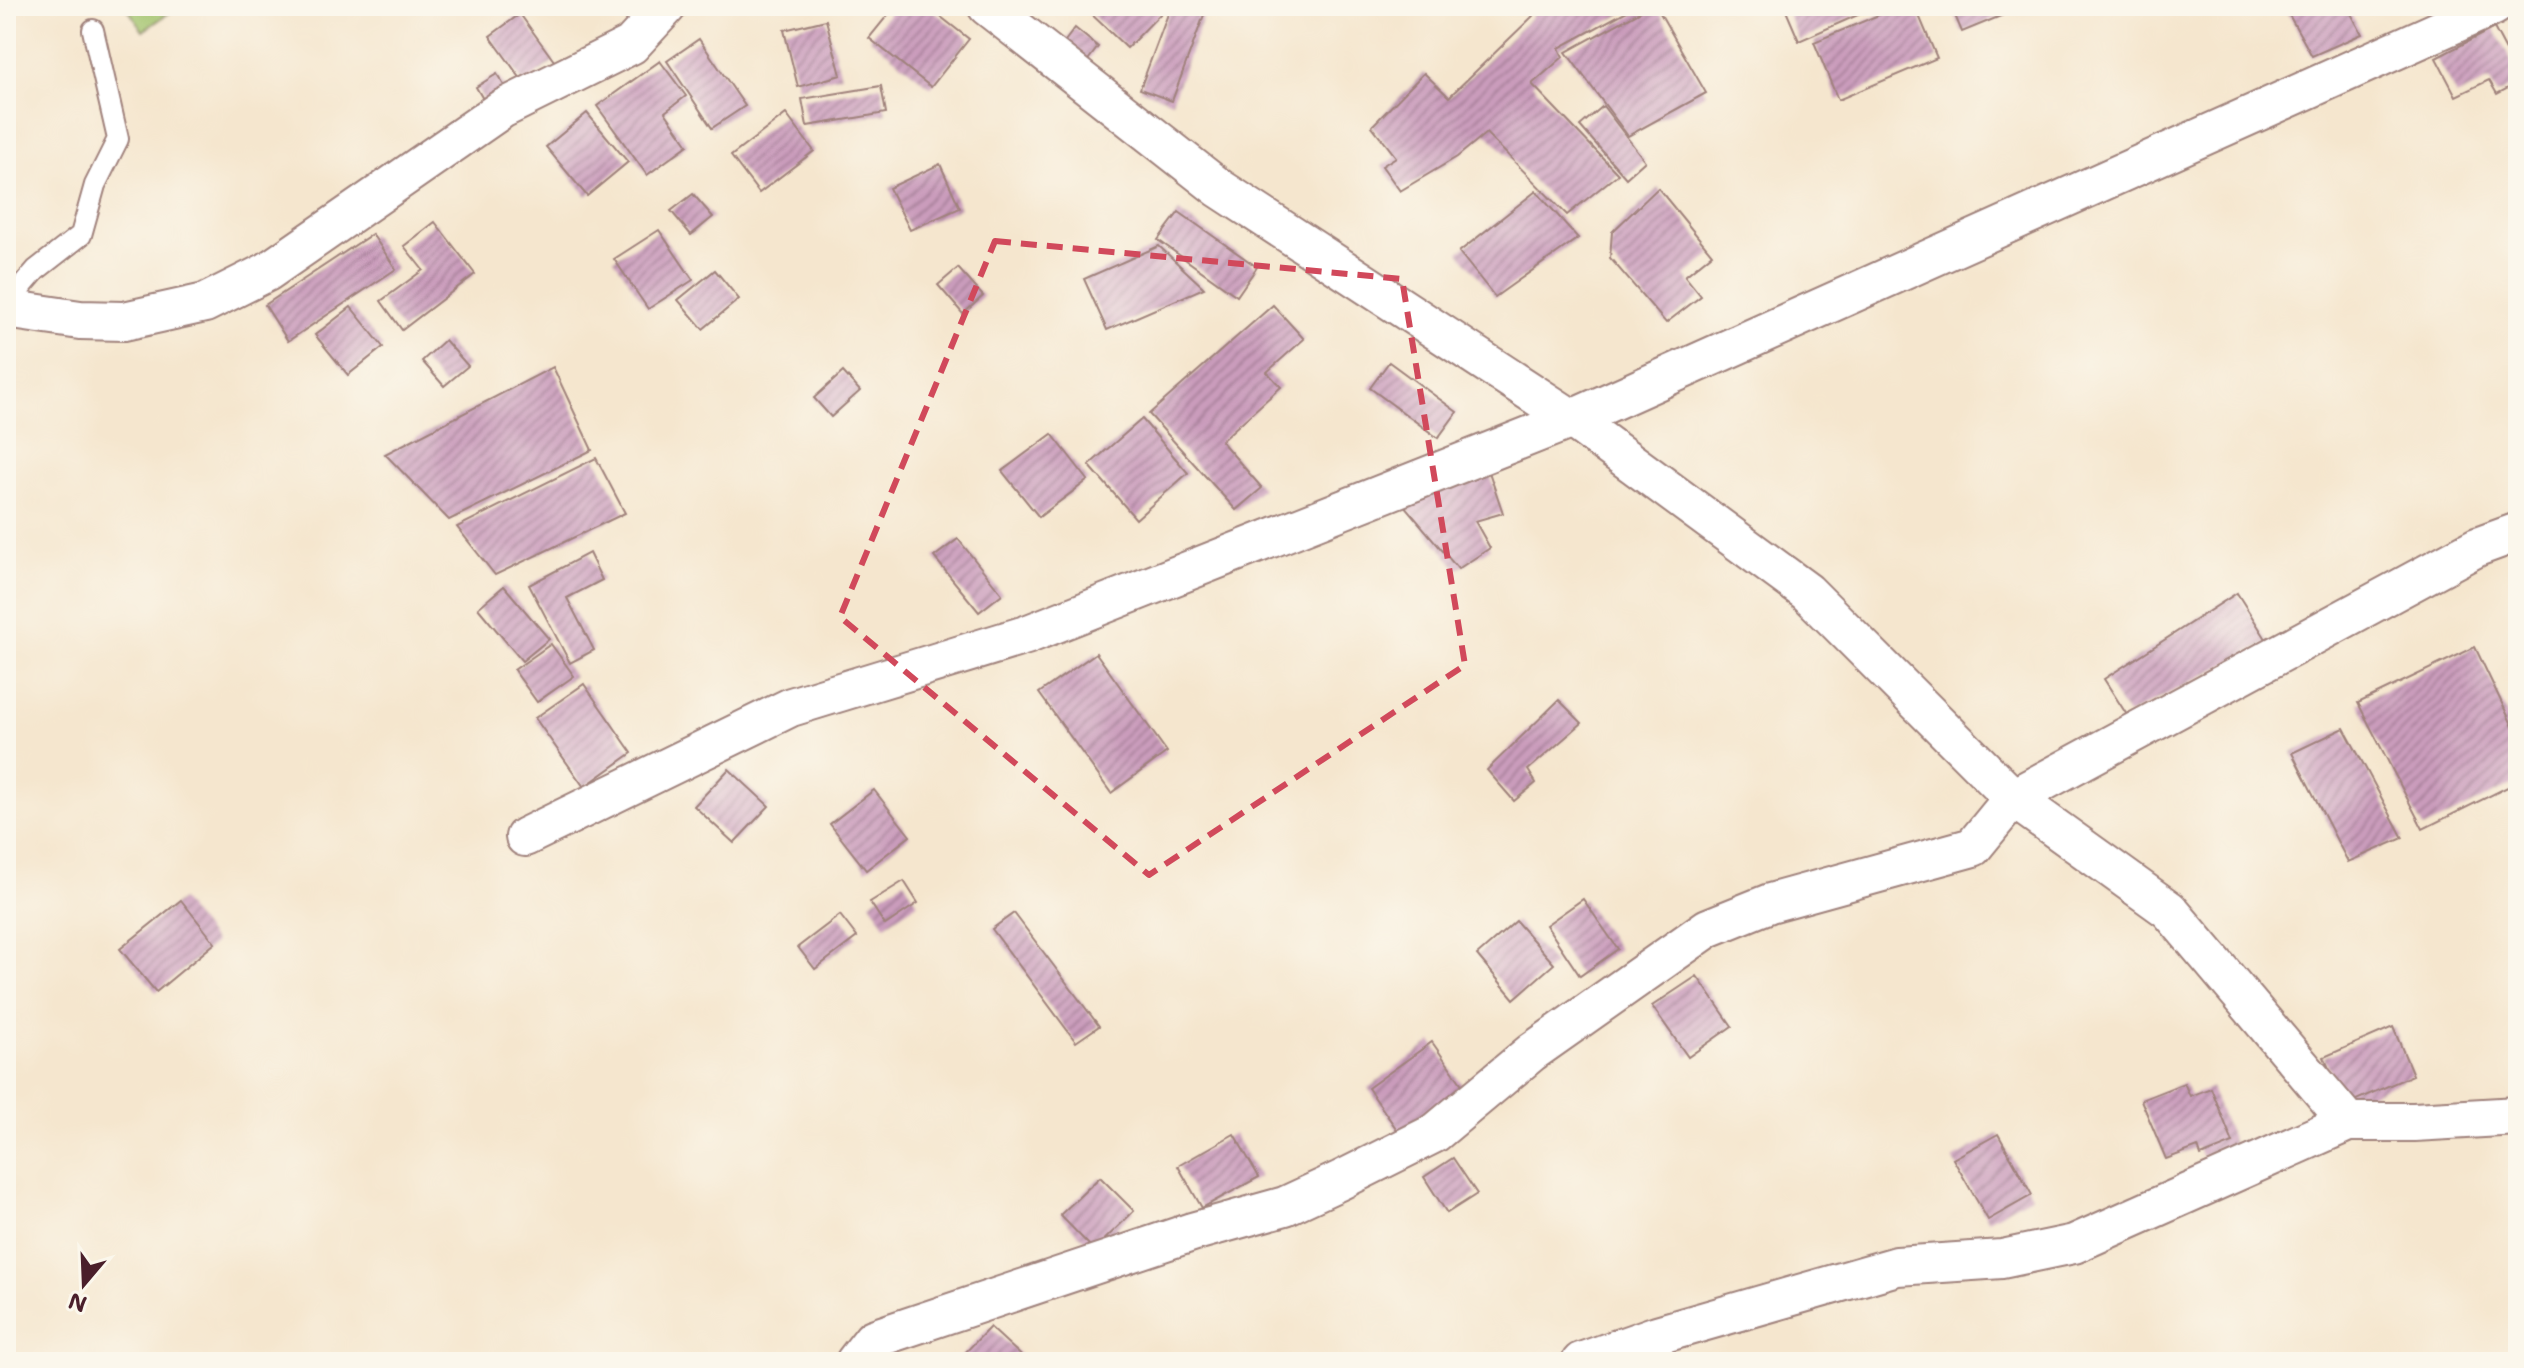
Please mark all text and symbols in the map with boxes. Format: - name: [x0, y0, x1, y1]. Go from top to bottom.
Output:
- north arrow: [44, 1244, 124, 1324]
- text: N: [65, 1286, 91, 1319]

